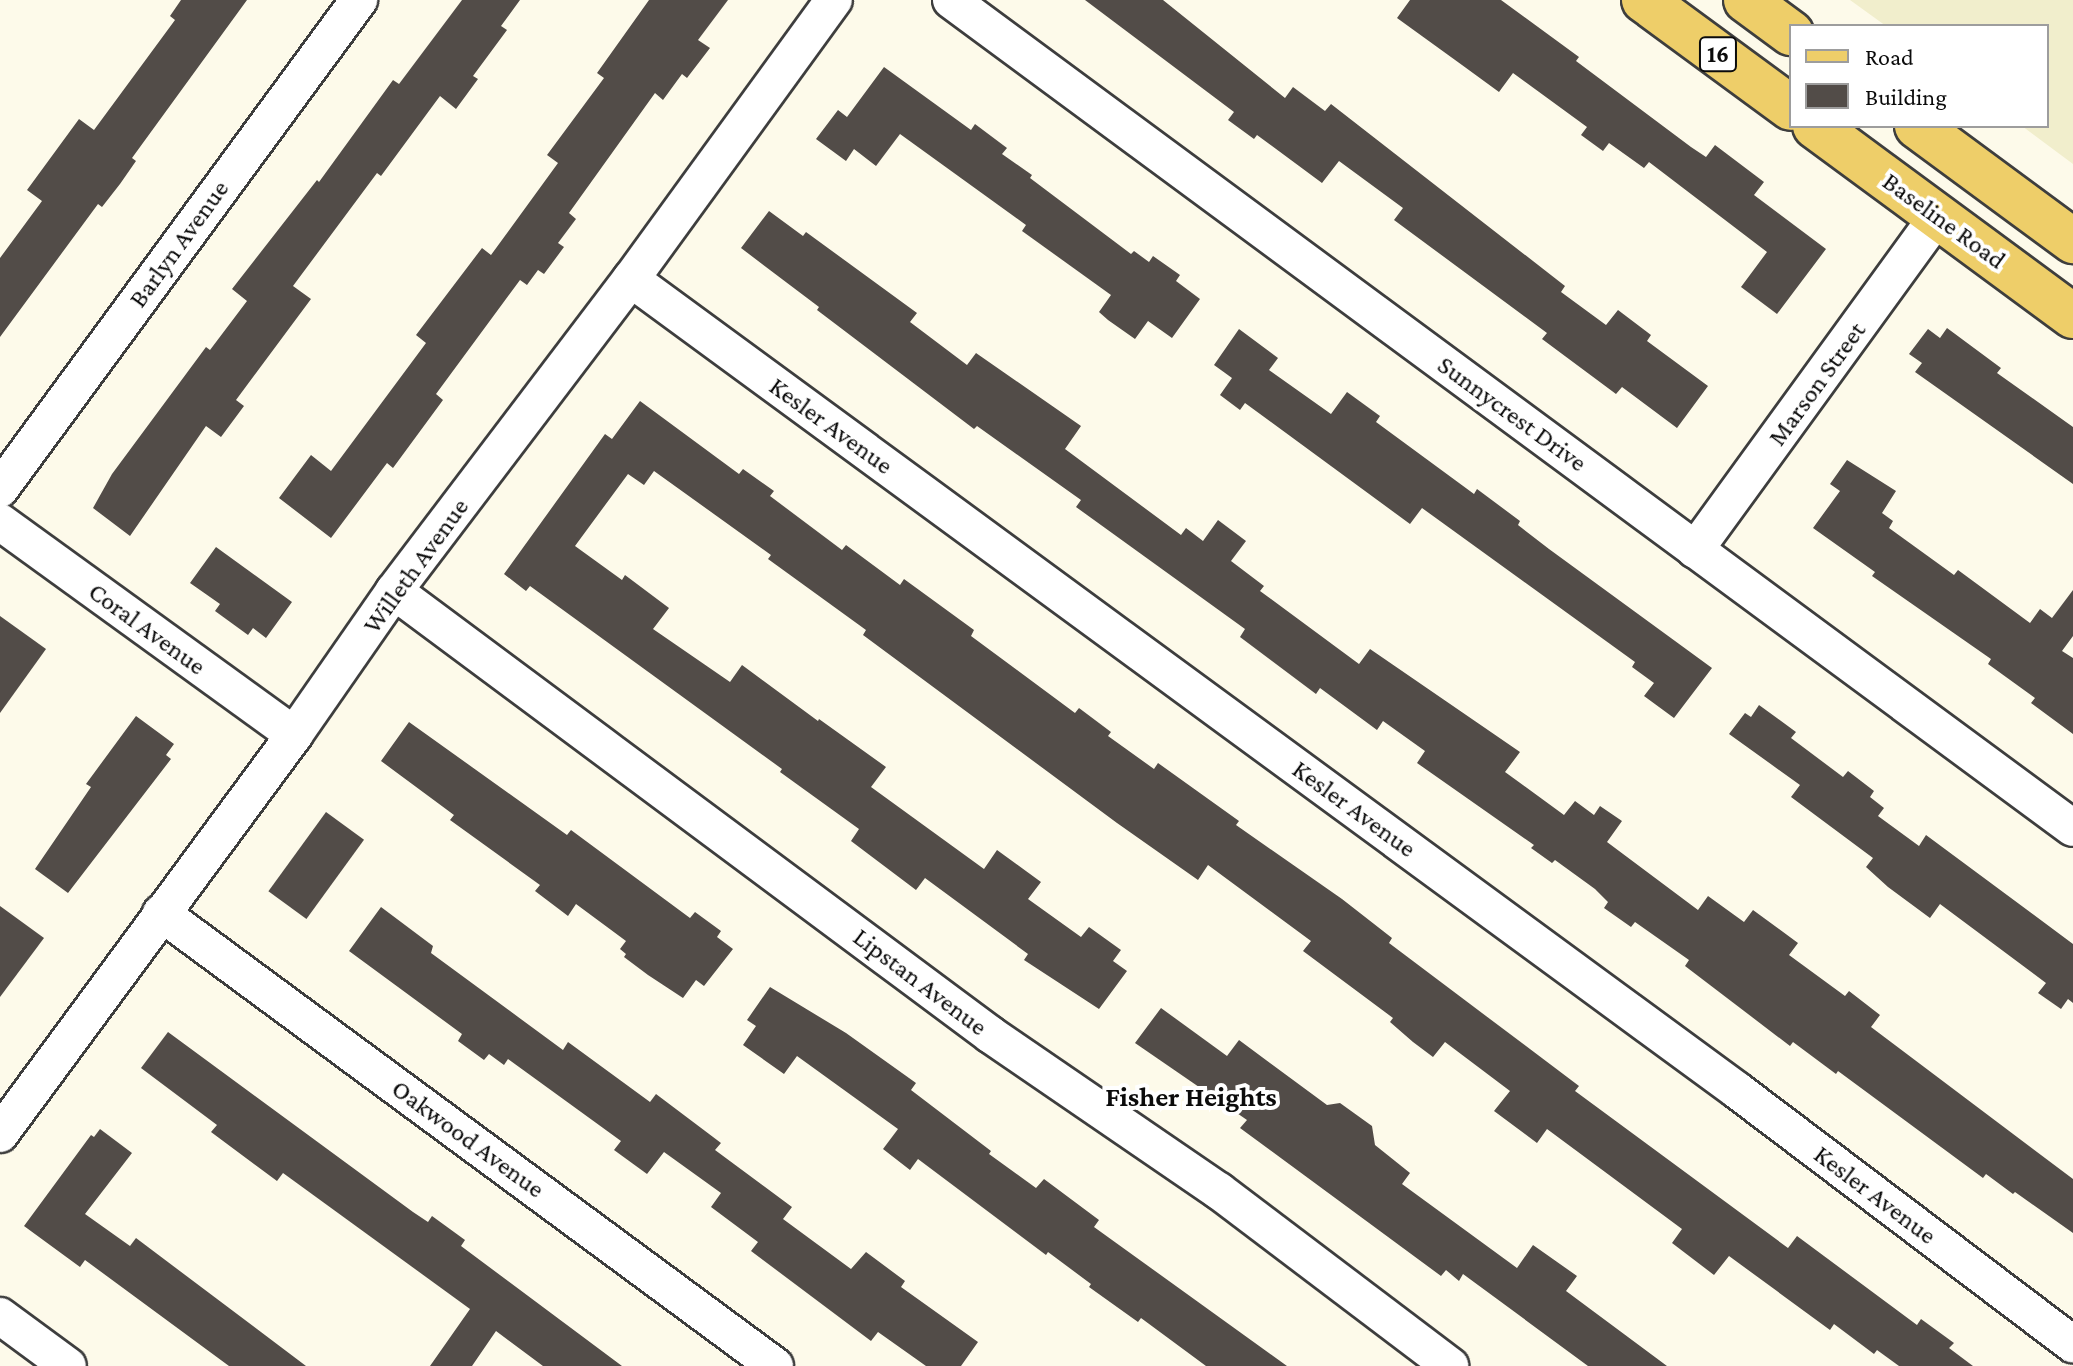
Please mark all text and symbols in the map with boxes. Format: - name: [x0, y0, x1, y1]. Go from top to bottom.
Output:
- legend: [1789, 24, 2049, 128]
- road number: 16: [1698, 34, 1738, 74]
- text: Road: [1865, 43, 1914, 70]
- text: Building: [1865, 83, 1947, 110]
- street label: Baseline Road: [1876, 166, 2012, 276]
- street label: Barlyn Avenue: [122, 174, 236, 314]
- street label: Marson Street: [1762, 316, 1872, 452]
- street label: Sunnycrest Drive: [1431, 349, 1593, 479]
- street label: Kesler Avenue: [763, 371, 899, 481]
- street label: Willeth Avenue: [357, 492, 475, 640]
- street label: Coral Avenue: [82, 576, 212, 682]
- street label: Kesler Avenue: [1286, 754, 1422, 864]
- street label: Lipstan Avenue: [847, 922, 993, 1042]
- street label: Oakwood Avenue: [385, 1073, 551, 1205]
- district label: Fisher Heights: [1105, 1080, 1277, 1114]
- street label: Kesler Avenue: [1808, 1139, 1942, 1251]

